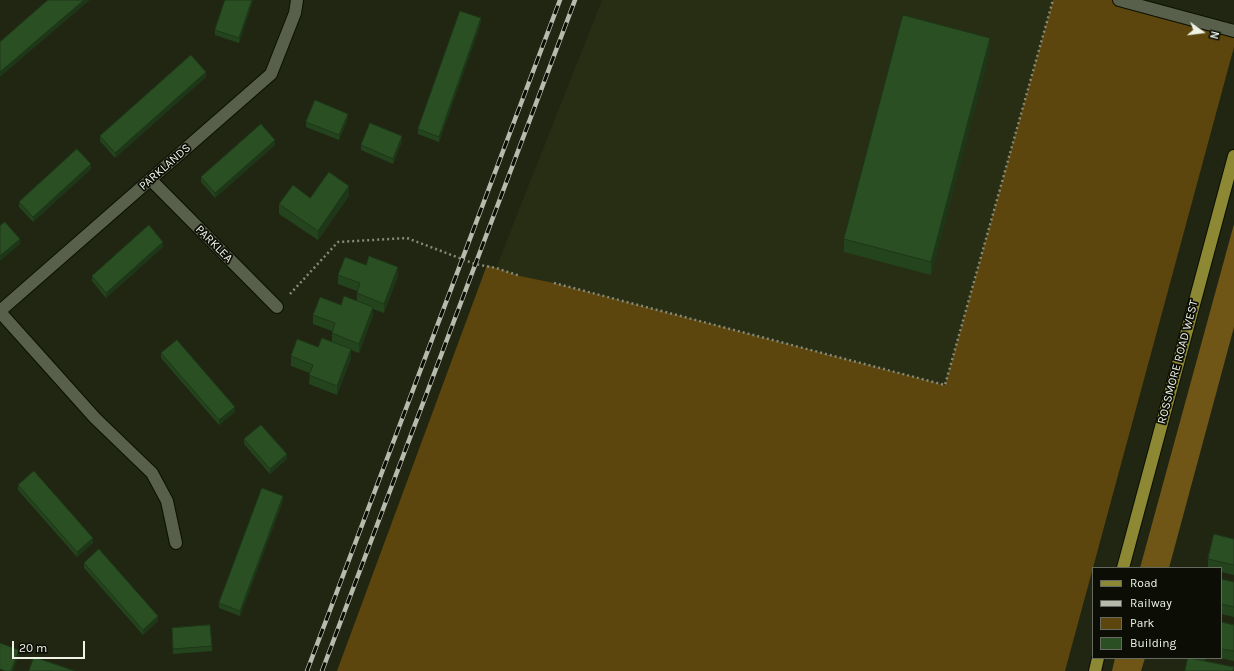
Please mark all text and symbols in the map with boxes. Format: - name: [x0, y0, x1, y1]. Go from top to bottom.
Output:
- north arrow: [1182, 12, 1222, 52]
- text: N: [1207, 30, 1221, 40]
- street label: PARKLANDS: [136, 141, 194, 193]
- street label: PARKLEA: [192, 222, 236, 266]
- street label: ROSSMORE ROAD WEST: [1154, 298, 1202, 426]
- legend: [1092, 567, 1222, 659]
- text: Road: [1130, 576, 1158, 590]
- text: Railway: [1130, 596, 1172, 610]
- text: Park: [1130, 616, 1154, 630]
- scale bar: [14, 633, 87, 659]
- text: Building: [1130, 636, 1176, 650]
- text: 20 m: [19, 641, 47, 655]

